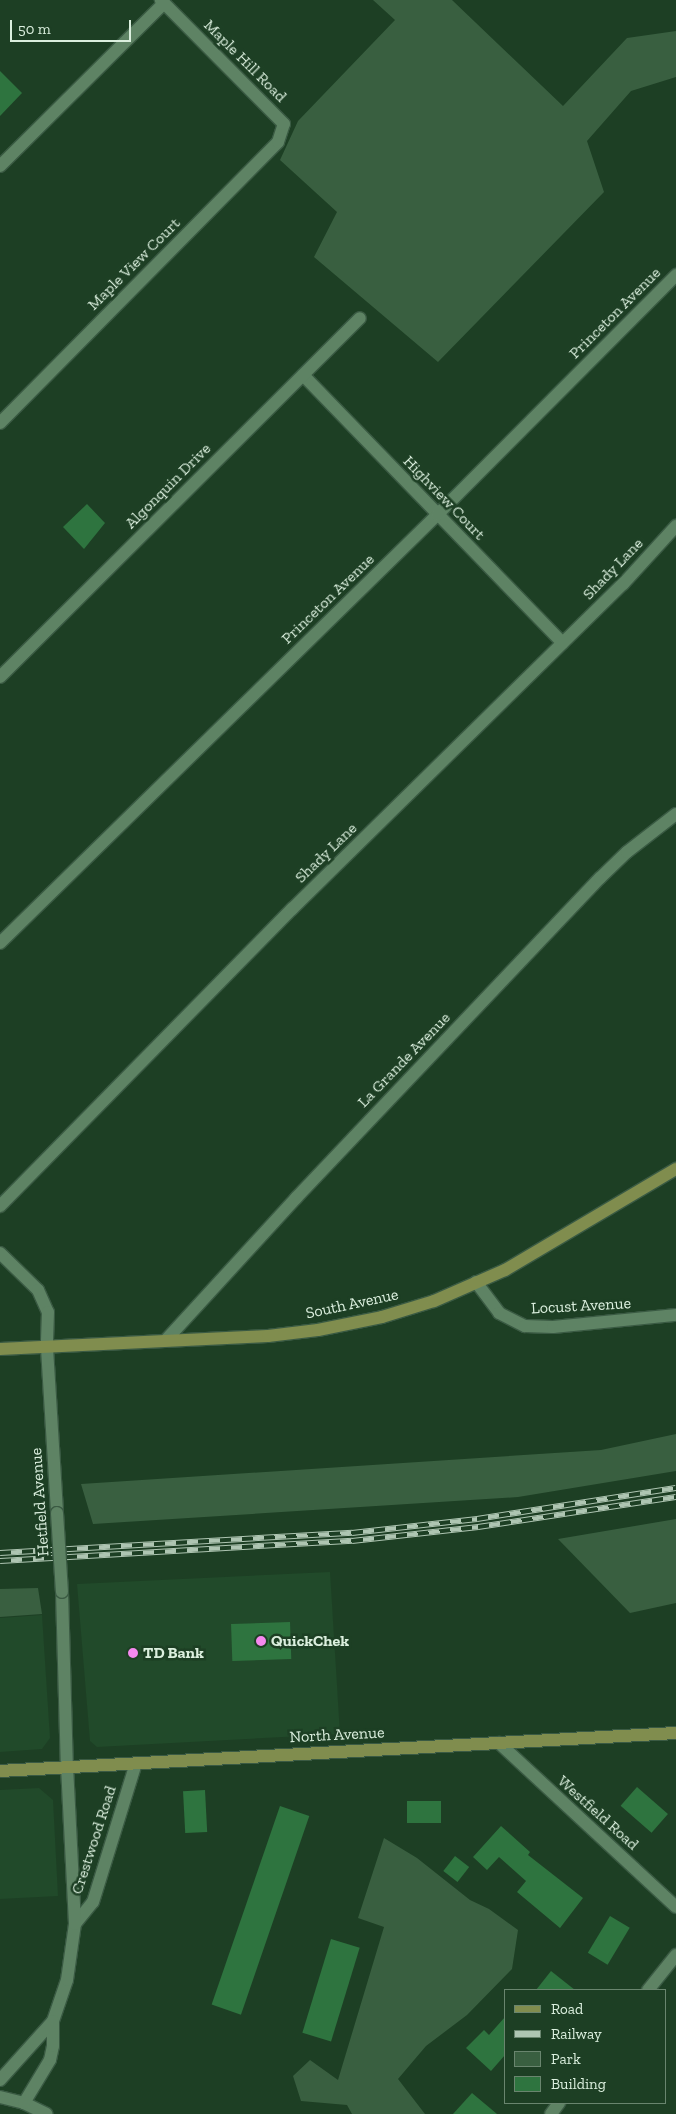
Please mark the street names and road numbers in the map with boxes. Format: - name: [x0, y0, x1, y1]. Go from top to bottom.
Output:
- street label: Maple Hill Road: [200, 16, 290, 106]
- street label: Maple View Court: [83, 213, 185, 315]
- street label: Princeton Avenue: [565, 263, 665, 363]
- street label: Algonquin Drive: [121, 439, 215, 533]
- street label: Highview Court: [399, 452, 489, 544]
- street label: Shady Lane: [579, 534, 647, 604]
- street label: Princeton Avenue: [277, 550, 379, 648]
- street label: Shady Lane: [291, 819, 361, 887]
- street label: La Grande Avenue: [354, 1008, 454, 1112]
- street label: South Avenue: [304, 1285, 400, 1323]
- street label: Locust Avenue: [530, 1294, 632, 1318]
- street label: Hetfield Avenue: [27, 1447, 53, 1557]
- street label: North Avenue: [289, 1723, 385, 1747]
- street label: Westfield Road: [554, 1772, 642, 1854]
- street label: Crestwood Road: [67, 1783, 121, 1897]

